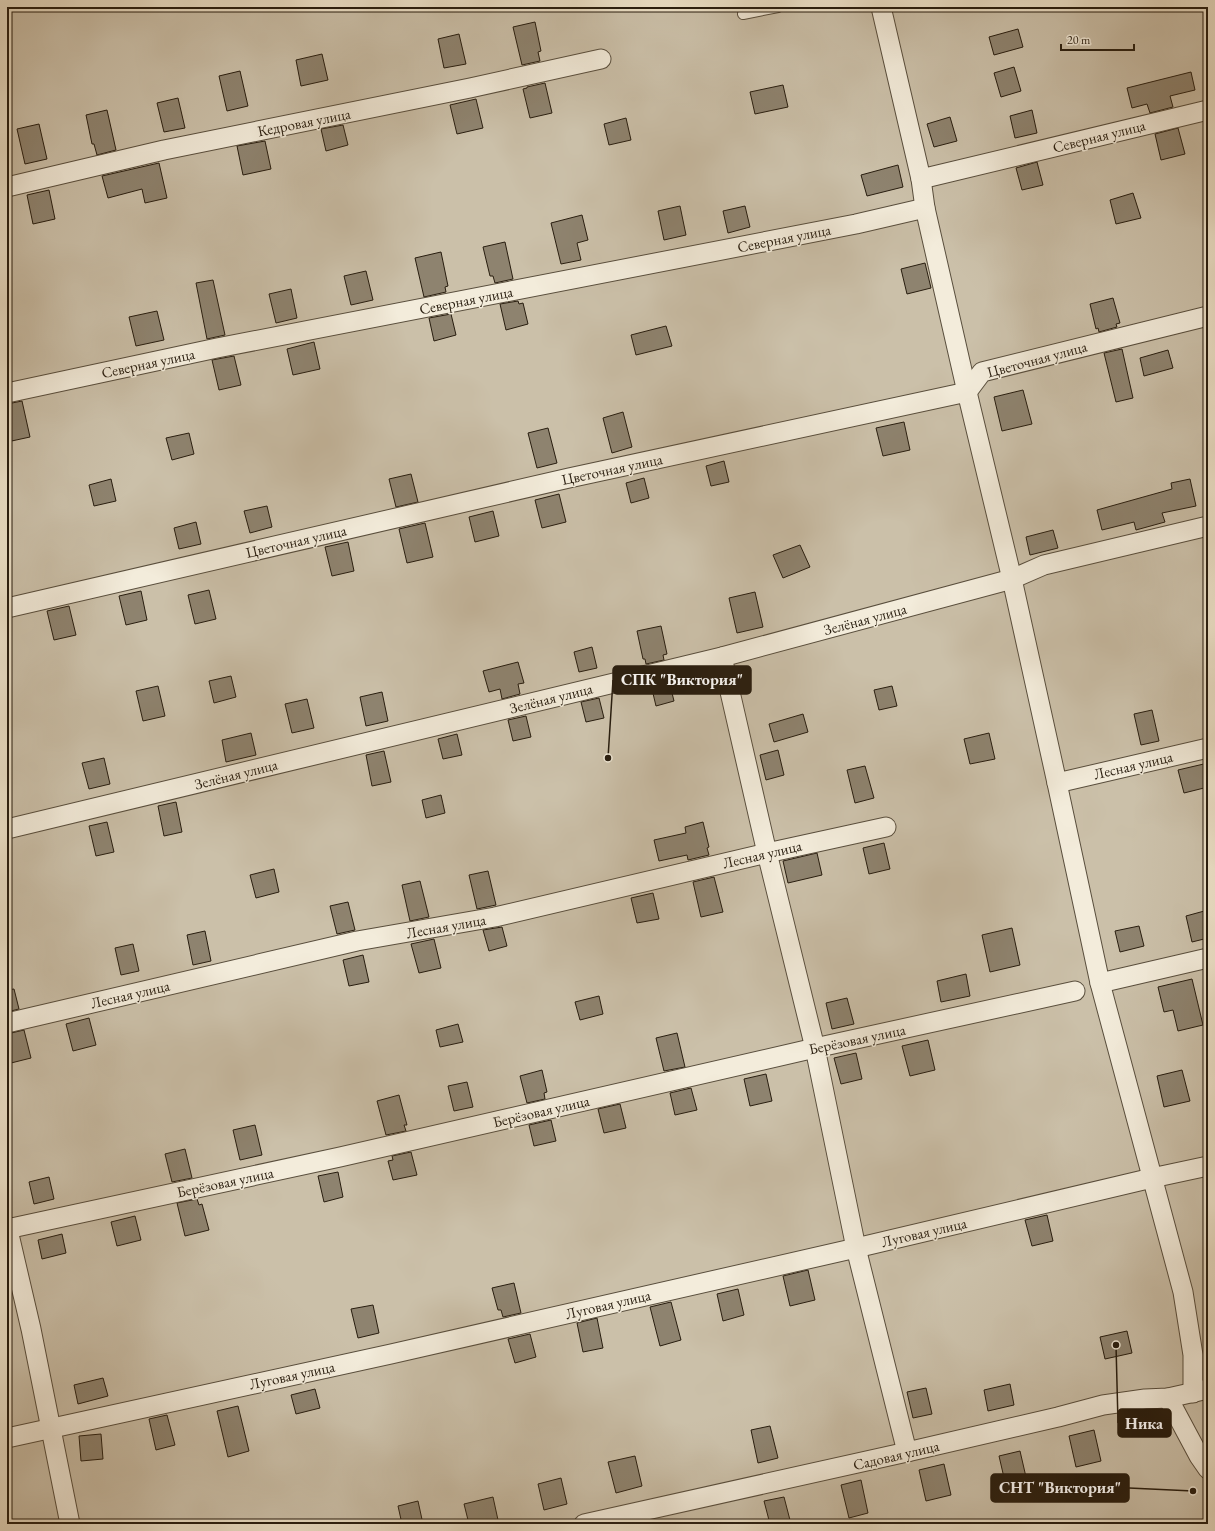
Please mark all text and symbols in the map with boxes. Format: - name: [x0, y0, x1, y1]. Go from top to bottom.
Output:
- scale bar: [1061, 26, 1134, 52]
- text: 20 m: [1067, 32, 1091, 48]
- street label: Кедровая улица: [256, 104, 352, 140]
- street label: Северная улица: [1051, 115, 1147, 157]
- street label: Северная улица: [736, 220, 832, 256]
- street label: Северная улица: [418, 282, 514, 318]
- street label: Цветочная улица: [985, 337, 1089, 381]
- street label: Северная улица: [100, 344, 196, 382]
- street label: Цветочная улица: [560, 449, 664, 489]
- street label: Цветочная улица: [244, 520, 348, 562]
- street label: Зелёная улица: [821, 599, 909, 639]
- callout: СПК "Виктория": [613, 666, 751, 694]
- text: СПК "Виктория": [621, 669, 743, 690]
- street label: Зелёная улица: [507, 678, 595, 718]
- street label: Лесная улица: [1092, 747, 1175, 783]
- street label: Зелёная улица: [192, 754, 280, 794]
- street label: Лесная улица: [721, 836, 804, 872]
- street label: Лесная улица: [405, 910, 487, 942]
- street label: Лесная улица: [89, 976, 172, 1012]
- street label: Берёзовая улица: [807, 1019, 907, 1059]
- street label: Берёзовая улица: [491, 1091, 591, 1131]
- street label: Берёзовая улица: [175, 1162, 275, 1202]
- street label: Луговая улица: [879, 1213, 969, 1251]
- street label: Луговая улица: [563, 1285, 653, 1323]
- street label: Луговая улица: [247, 1357, 337, 1393]
- callout: Ника: [1118, 1409, 1171, 1437]
- text: Ника: [1125, 1413, 1164, 1434]
- street label: Садовая улица: [851, 1436, 941, 1474]
- callout: СНТ "Виктория": [991, 1474, 1129, 1502]
- text: СНТ "Виктория": [999, 1477, 1121, 1498]

